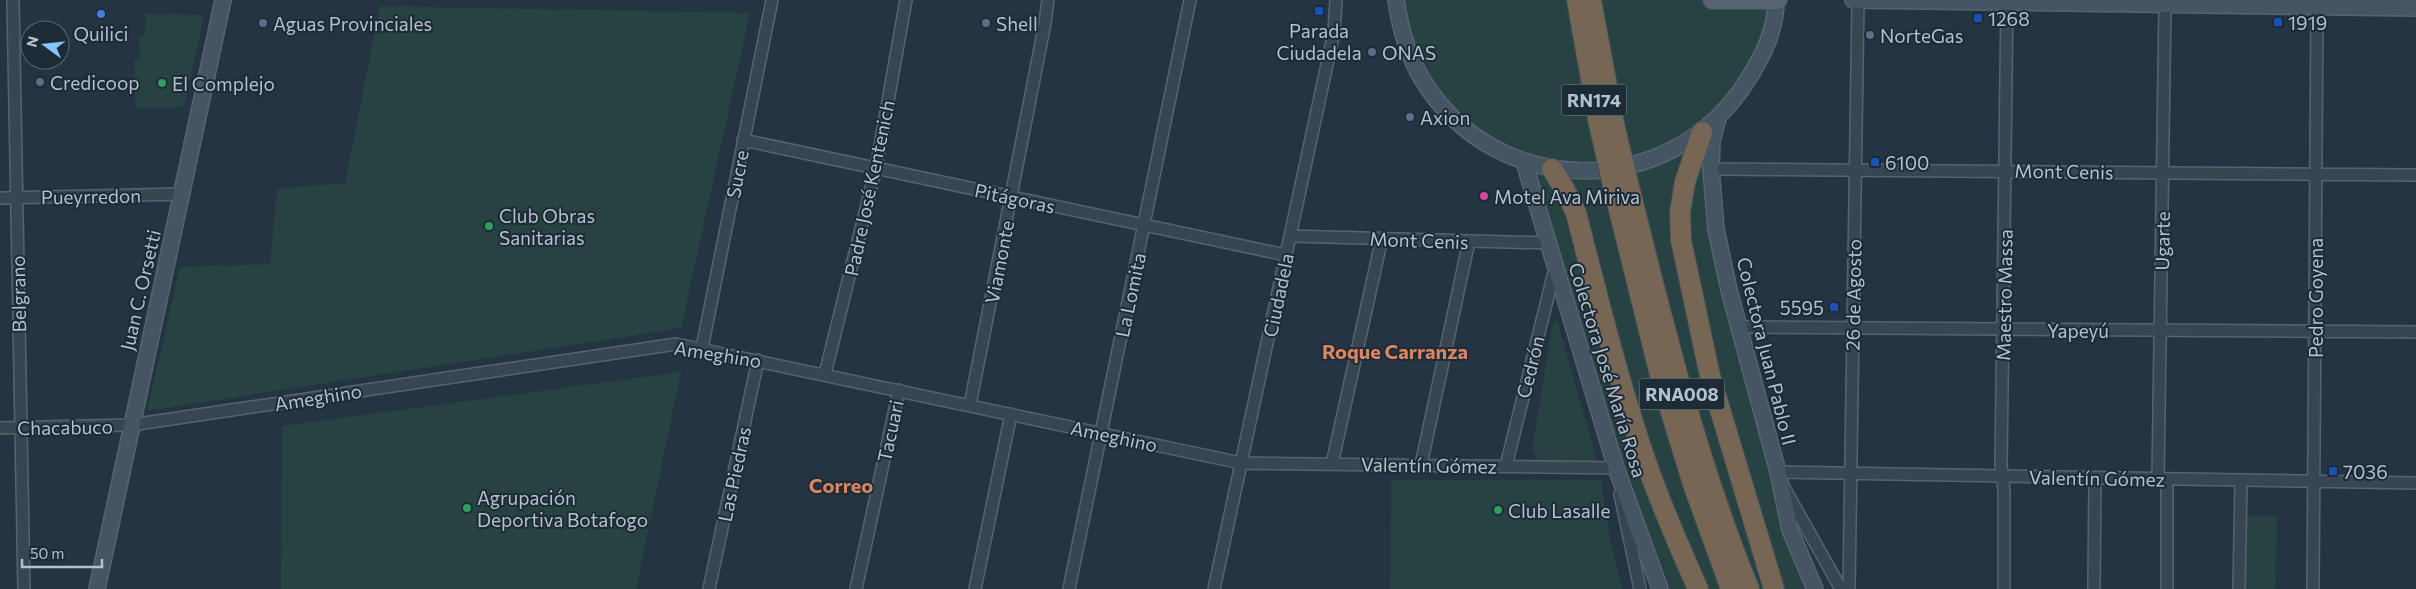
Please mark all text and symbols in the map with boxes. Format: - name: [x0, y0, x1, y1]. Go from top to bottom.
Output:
- marker: Parada Ciudadela: [1313, 5, 1325, 17]
- place label: 1268: [1988, 7, 2030, 30]
- marker: Quilici: [95, 8, 107, 20]
- place label: 1919: [2288, 11, 2327, 34]
- place label: Aguas Provinciales: [273, 12, 432, 35]
- place label: Shell: [996, 12, 1038, 35]
- marker: 1268: [1972, 12, 1984, 24]
- marker: 1919: [2272, 16, 2284, 28]
- marker: Aguas Provinciales: [257, 17, 269, 29]
- marker: Shell: [980, 17, 992, 29]
- place label: Parada Ciudadela: [1276, 19, 1362, 64]
- north arrow: [20, 20, 70, 70]
- place label: Quilici: [73, 22, 129, 45]
- place label: NorteGas: [1880, 24, 1963, 47]
- marker: NorteGas: [1864, 29, 1876, 41]
- text: N: [22, 34, 42, 49]
- place label: ONAS: [1382, 41, 1436, 64]
- marker: ONAS: [1366, 46, 1378, 58]
- place label: Credicoop: [50, 71, 140, 94]
- place label: El Complejo: [172, 72, 275, 95]
- marker: Credicoop: [34, 76, 46, 88]
- marker: El Complejo: [156, 77, 168, 89]
- road number: RN174: [1562, 84, 1626, 116]
- street label: Padre José Kentenich: [839, 98, 899, 278]
- place label: Axion: [1420, 106, 1470, 129]
- marker: Axion: [1404, 111, 1416, 123]
- street label: Sucre: [721, 148, 753, 200]
- place label: 6100: [1885, 151, 1929, 174]
- marker: 6100: [1869, 156, 1881, 168]
- street label: Mont Cenis: [2014, 159, 2114, 183]
- street label: Pitágoras: [973, 178, 1057, 218]
- street label: Pueyrredon: [41, 184, 141, 208]
- place label: Motel Ava Miriva: [1494, 185, 1640, 208]
- marker: Motel Ava Miriva: [1478, 190, 1490, 202]
- place label: Club Obras Sanitarias: [499, 204, 595, 249]
- street label: Ugarte: [2150, 211, 2174, 271]
- street label: Viamonte: [980, 218, 1018, 306]
- marker: Club Obras Sanitarias: [483, 220, 495, 232]
- street label: Juan C. Orsetti: [115, 227, 165, 353]
- street label: Mont Cenis: [1369, 227, 1469, 253]
- street label: Maestro Massa: [1991, 229, 2017, 361]
- street label: Pedro Goyena: [2304, 238, 2327, 358]
- street label: 26 de Agosto: [1841, 239, 1865, 351]
- street label: La Lomita: [1110, 251, 1150, 339]
- street label: Ciudadela: [1258, 251, 1298, 339]
- street label: Belgrano: [6, 255, 30, 333]
- street label: Colectora Juan Pablo II: [1733, 255, 1801, 447]
- street label: Colectora José María Rosa: [1564, 260, 1652, 480]
- place label: 5595: [1780, 296, 1824, 319]
- marker: 5595: [1828, 301, 1840, 313]
- street label: Yapeyú: [2047, 319, 2109, 342]
- street label: Cedrón: [1511, 333, 1549, 401]
- street label: Ameghino: [673, 336, 763, 372]
- district label: Roque Carranza: [1322, 339, 1468, 363]
- road number: RNA008: [1640, 378, 1724, 409]
- street label: Ameghino: [273, 379, 363, 415]
- street label: Tacuari: [872, 398, 908, 464]
- street label: Chacabuco: [17, 415, 113, 439]
- street label: Ameghino: [1069, 416, 1159, 456]
- street label: Las Piedras: [713, 424, 755, 524]
- street label: Valentín Gómez: [1361, 452, 1497, 478]
- place label: 7036: [2343, 460, 2388, 483]
- street label: Valentín Gómez: [2029, 465, 2165, 491]
- marker: 7036: [2327, 465, 2339, 477]
- district label: Correo: [809, 473, 873, 497]
- place label: Agrupación Deportiva Botafogo: [477, 486, 648, 531]
- place label: Club Lasalle: [1508, 499, 1610, 522]
- marker: Agrupación Deportiva Botafogo: [461, 502, 473, 514]
- marker: Club Lasalle: [1492, 504, 1504, 516]
- scale bar: [22, 536, 102, 568]
- text: 50 m: [30, 544, 64, 562]

